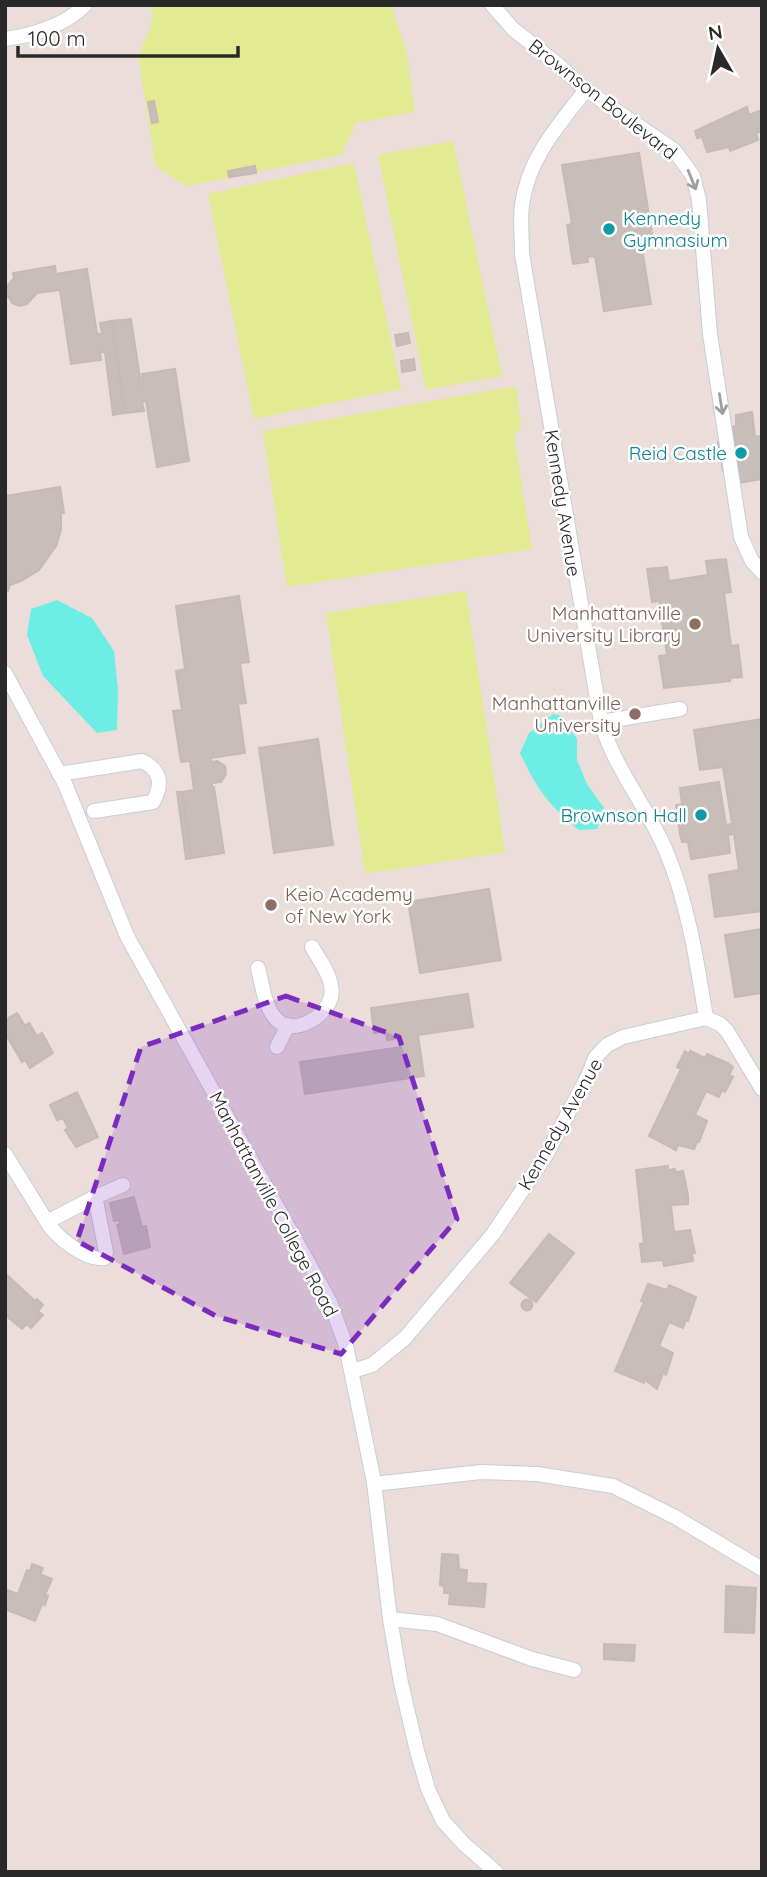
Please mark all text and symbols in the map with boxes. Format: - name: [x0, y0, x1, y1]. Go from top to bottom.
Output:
- scale bar: [18, 14, 238, 58]
- north arrow: [683, 14, 753, 84]
- text: N: [707, 19, 724, 45]
- text: 100 m: [28, 25, 86, 51]
- street label: Brownson Boulevard: [524, 34, 682, 164]
- one-way arrow: [686, 168, 699, 190]
- place label: Kennedy Gymnasium: [623, 206, 728, 252]
- marker: Kennedy Gymnasium: [601, 221, 617, 237]
- one-way arrow: [715, 392, 728, 415]
- street label: Kennedy Avenue: [540, 428, 586, 578]
- place label: Reid Castle: [629, 441, 727, 465]
- marker: Reid Castle: [733, 445, 749, 461]
- place label: Manhattanville University Library: [527, 601, 681, 647]
- marker: Manhattanville University Library: [687, 616, 703, 632]
- place label: Manhattanville University: [492, 691, 621, 737]
- marker: Manhattanville University: [627, 706, 643, 722]
- place label: Brownson Hall: [560, 803, 687, 827]
- marker: Brownson Hall: [693, 807, 709, 823]
- place label: Keio Academy of New York: [285, 882, 413, 928]
- marker: Keio Academy of New York: [263, 897, 279, 913]
- street label: Kennedy Avenue: [513, 1054, 607, 1194]
- street label: Manhattanville College Road: [204, 1087, 344, 1321]

